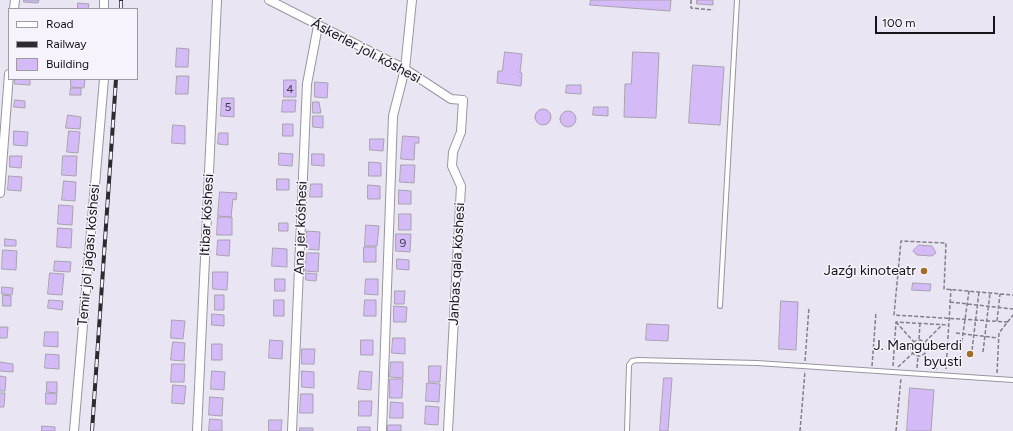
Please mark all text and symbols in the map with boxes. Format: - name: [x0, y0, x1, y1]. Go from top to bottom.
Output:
- legend: [8, 8, 138, 80]
- scale bar: [877, 8, 997, 34]
- street label: Áskerler jolı kóshesi: [308, 15, 424, 87]
- text: 100 m: [882, 16, 916, 30]
- text: Road: [46, 17, 74, 31]
- text: Railway: [46, 37, 87, 51]
- text: Building: [46, 57, 89, 71]
- house number: 4: [286, 82, 294, 96]
- house number: 5: [225, 100, 231, 114]
- street label: Itibar kóshesi: [196, 173, 218, 257]
- street label: Ana jer kóshesi: [291, 181, 311, 275]
- street label: Temir jol jaǵası kóshesi: [74, 183, 104, 327]
- street label: Janbas qala kóshesi: [445, 202, 469, 326]
- house number: 9: [400, 236, 406, 250]
- place label: Jazǵı kinoteatr: [824, 263, 916, 279]
- marker: Jazǵı kinoteatr: [919, 266, 929, 276]
- place label: J. Manguberdi byusti: [874, 338, 962, 370]
- marker: J. Manguberdi byusti: [965, 349, 975, 359]

